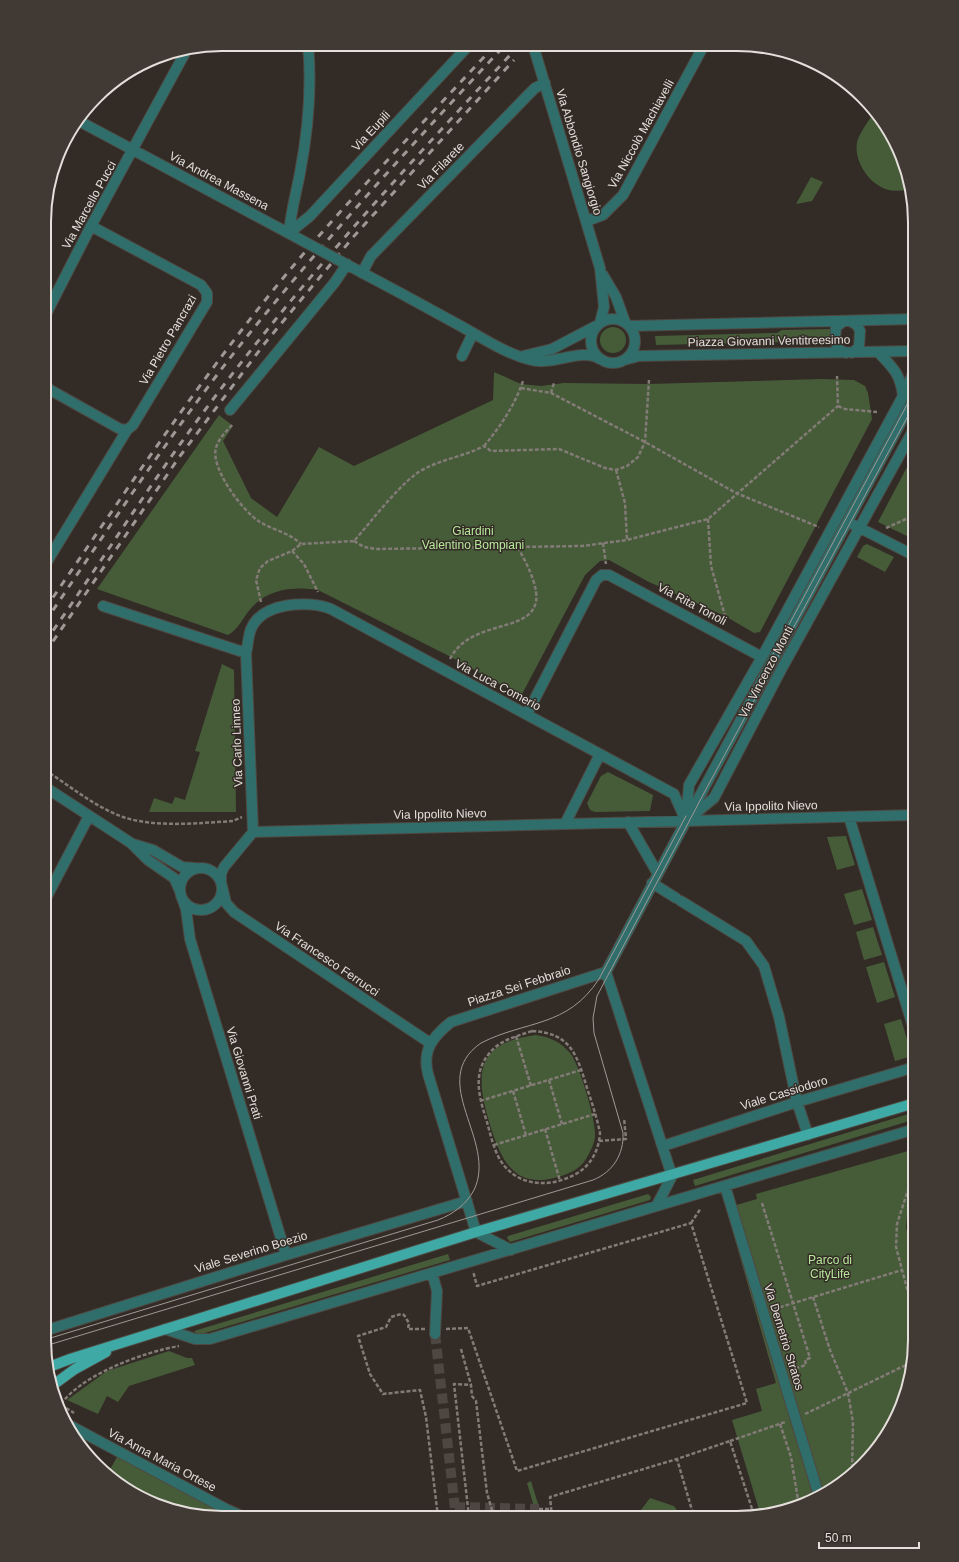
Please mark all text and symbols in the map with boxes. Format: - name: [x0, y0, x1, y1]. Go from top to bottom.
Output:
- street label: Via Niccolò Machiavelli: [605, 77, 677, 191]
- street label: Via Abbondio Sangiorgio: [553, 87, 605, 217]
- street label: Via Eupili: [349, 108, 393, 154]
- street label: Via Filarete: [415, 139, 467, 193]
- street label: Via Andrea Massena: [167, 149, 271, 213]
- street label: Via Marcello Pucci: [59, 159, 119, 251]
- street label: Via Pietro Pancrazi: [136, 292, 200, 388]
- street label: Piazza Giovanni Ventitreesimo: [688, 333, 851, 349]
- park label: Giardini Valentino Bompiani: [422, 524, 524, 552]
- street label: Via Rita Tonoli: [655, 580, 729, 628]
- street label: Via Vincenzo Monti: [736, 624, 796, 720]
- street label: Via Luca Comerio: [453, 656, 544, 714]
- street label: Via Carlo Linneo: [228, 698, 246, 787]
- street label: Via Ippolito Nievo: [724, 798, 818, 814]
- street label: Via Ippolito Nievo: [393, 806, 487, 822]
- street label: Via Francesco Ferrucci: [272, 919, 382, 999]
- street label: Piazza Sei Febbraio: [466, 963, 573, 1009]
- street label: Via Giovanni Prati: [223, 1025, 265, 1121]
- street label: Viale Cassiodoro: [739, 1073, 830, 1113]
- street label: Viale Severino Boezio: [193, 1228, 309, 1276]
- park label: Parco di CityLife: [808, 1253, 852, 1281]
- street label: Via Demetrio Stratos: [761, 1282, 807, 1392]
- street label: Via Anna Maria Ortese: [106, 1426, 219, 1495]
- scale bar: [819, 1524, 919, 1550]
- text: 50 m: [825, 1531, 852, 1545]

